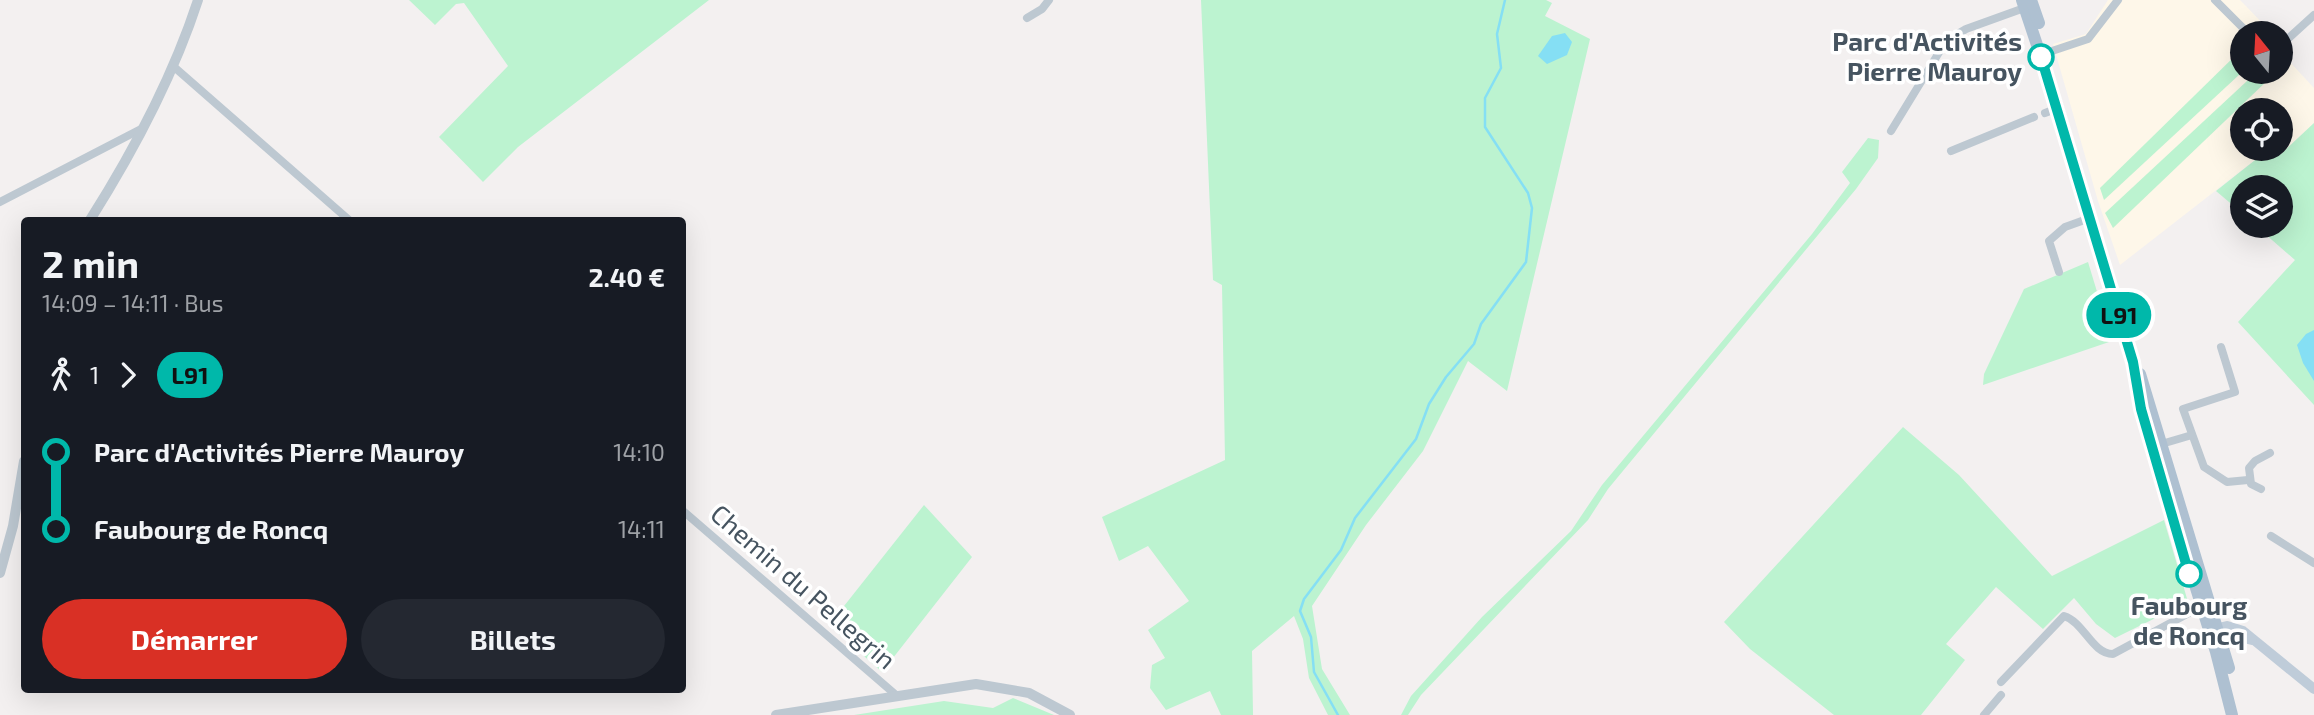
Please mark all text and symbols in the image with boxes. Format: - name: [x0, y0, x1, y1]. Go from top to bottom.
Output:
- north arrow: [2230, 21, 2292, 84]
- map controls: [2230, 21, 2293, 238]
- place label: Parc d'Activités Pierre Mauroy: [1832, 25, 2022, 87]
- marker: Parc d'Activités Pierre Mauroy: [2028, 44, 2054, 70]
- button: locate: [2230, 98, 2293, 161]
- button: layers: [2230, 175, 2293, 238]
- text: 2 min: [42, 240, 139, 286]
- text: 2.40 €: [588, 261, 665, 292]
- text: 14:09 – 14:11 · Bus: [42, 289, 223, 317]
- line badge: L91: [2079, 292, 2159, 338]
- text: L91: [2100, 300, 2138, 329]
- icon: walk: [42, 356, 80, 394]
- icon: forward: [109, 356, 147, 394]
- text: L91: [171, 360, 209, 389]
- text: 1: [90, 361, 99, 389]
- text: Parc d'Activités Pierre Mauroy: [94, 436, 464, 467]
- text: 14:10: [613, 438, 665, 466]
- street label: Chemin du Pellegrin: [705, 497, 903, 675]
- text: Faubourg de Roncq: [94, 513, 328, 544]
- text: 14:11: [618, 515, 665, 543]
- marker: Faubourg de Roncq: [2176, 561, 2202, 587]
- place label: Faubourg de Roncq: [2131, 589, 2247, 650]
- button: Démarrer: [42, 599, 347, 679]
- button: Billets: [361, 599, 665, 679]

